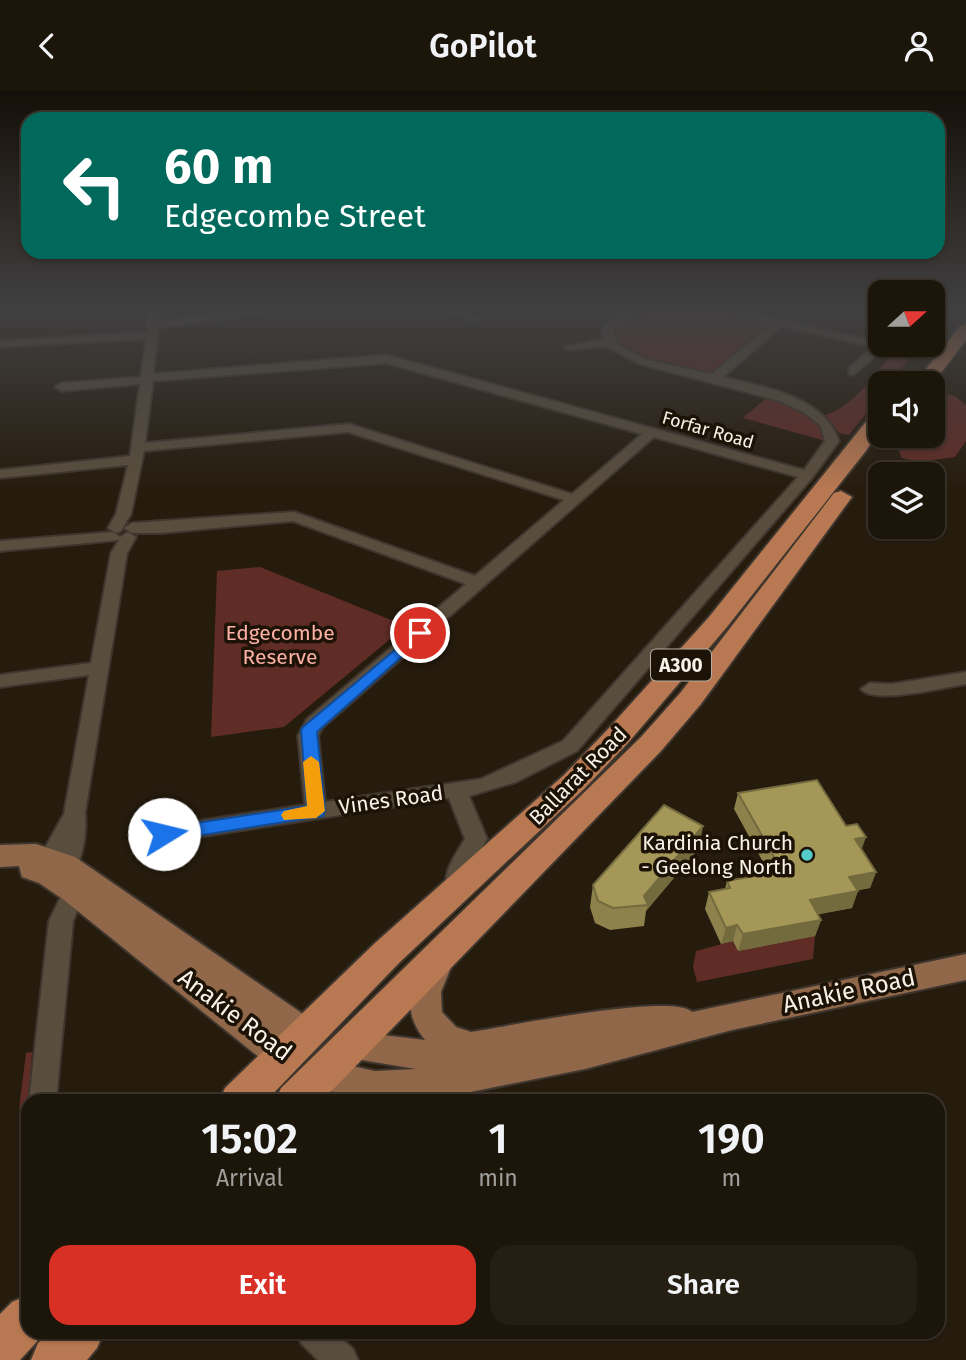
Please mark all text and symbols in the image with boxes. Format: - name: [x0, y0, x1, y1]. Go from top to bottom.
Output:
- icon: back: [28, 27, 66, 65]
- text: GoPilot: [429, 27, 537, 65]
- icon: person: [900, 27, 938, 65]
- text: 60 m: [164, 137, 273, 196]
- icon: left: [49, 140, 140, 231]
- text: Edgecombe Street: [164, 197, 426, 235]
- north arrow: [868, 280, 945, 357]
- map controls: [868, 280, 945, 539]
- button: sound: [868, 371, 945, 448]
- street label: Forfar Road: [660, 406, 756, 454]
- button: layers: [868, 462, 945, 539]
- pin: [390, 603, 450, 663]
- icon: arrive: [401, 614, 439, 652]
- park label: Edgecombe Reserve: [225, 620, 335, 670]
- road number: A300: [651, 649, 711, 681]
- street label: Ballarat Road: [524, 722, 632, 830]
- street label: Vines Road: [337, 780, 445, 820]
- position arrow: [127, 797, 201, 871]
- place label: Kardinia Church - Geelong North: [641, 830, 793, 880]
- marker: Kardinia Church - Geelong North: [799, 847, 815, 863]
- street label: Anakie Road: [173, 963, 297, 1067]
- street label: Anakie Road: [780, 963, 918, 1019]
- text: 15:02: [201, 1114, 298, 1164]
- text: 1: [488, 1114, 508, 1164]
- text: 190: [698, 1114, 765, 1164]
- text: Arrival: [216, 1164, 283, 1192]
- text: min: [478, 1164, 518, 1192]
- text: m: [722, 1164, 741, 1192]
- button: Exit: [49, 1245, 476, 1325]
- button: Share: [490, 1245, 917, 1325]

